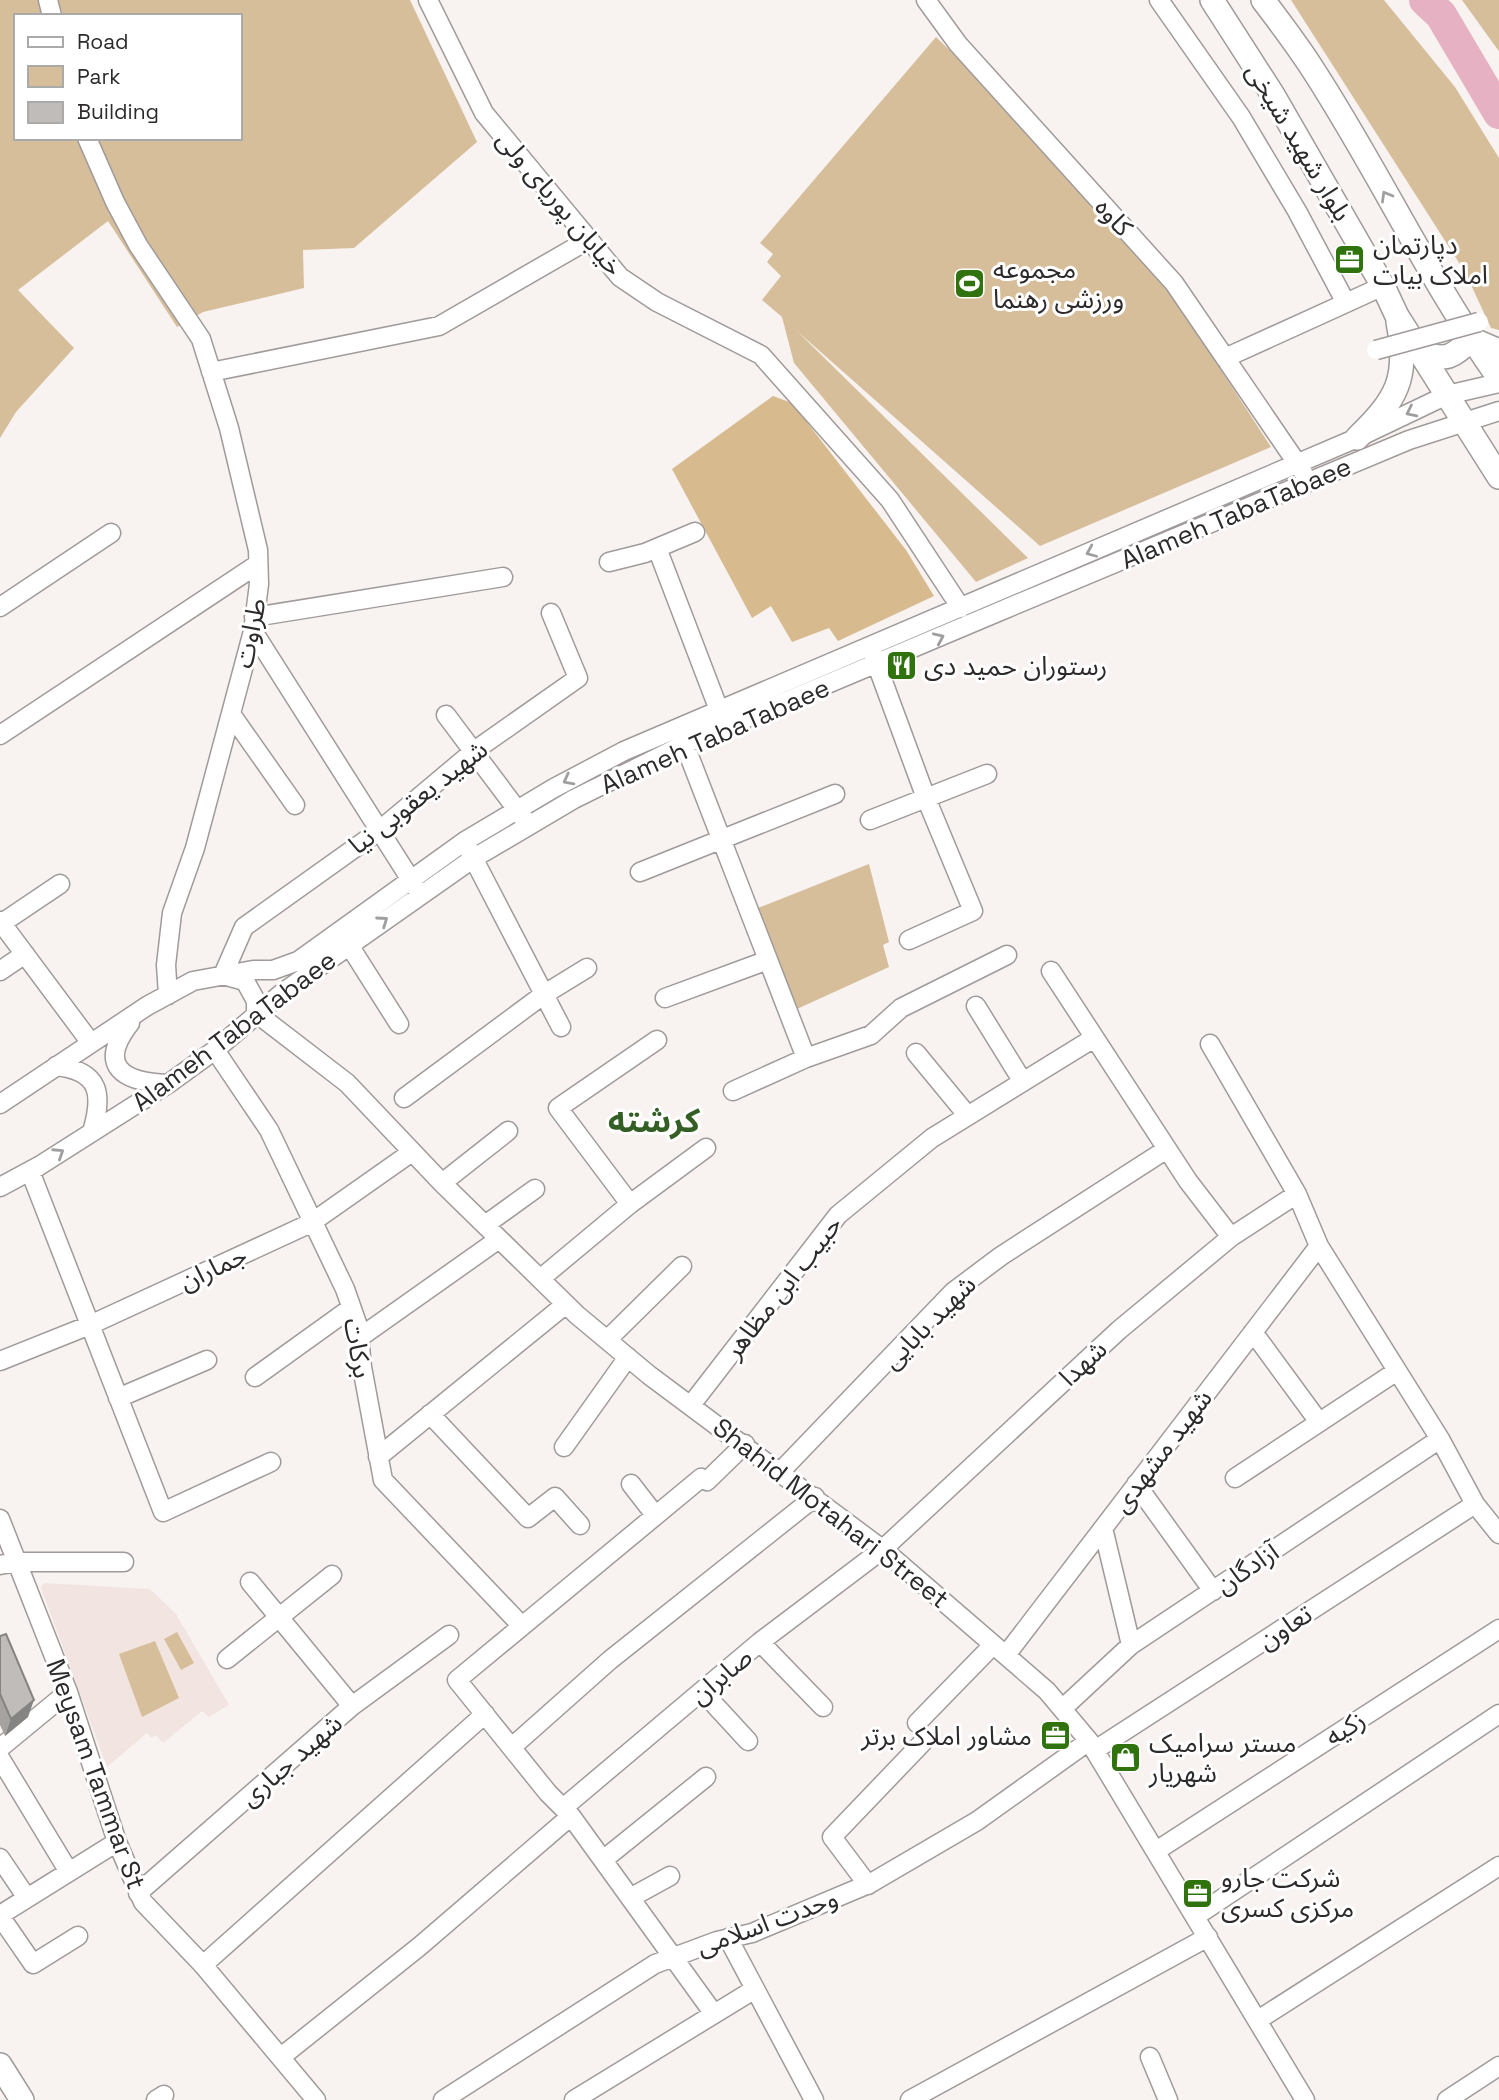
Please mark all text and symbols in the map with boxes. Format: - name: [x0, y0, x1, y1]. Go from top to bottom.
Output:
- legend: [14, 14, 242, 140]
- text: Road: [77, 28, 129, 55]
- street label: بلوار شهید شیخی: [1238, 57, 1360, 227]
- text: Park: [77, 63, 121, 90]
- text: Building: [77, 98, 159, 125]
- street label: خیابان پوریای ولی: [489, 123, 631, 283]
- one-way arrow: [1381, 190, 1394, 203]
- street label: کاوه: [1088, 191, 1140, 244]
- place label: دپارتمان املاک بیات: [1373, 228, 1488, 292]
- office icon: دپارتمان املاک بیات: [1333, 243, 1367, 277]
- place label: مجموعه ورزشی رهنما: [993, 252, 1124, 316]
- sports icon: مجموعه ورزشی رهنما: [953, 267, 987, 301]
- one-way arrow: [1406, 403, 1419, 417]
- street label: Alameh TabaTabaee: [1116, 449, 1356, 577]
- one-way arrow: [1086, 544, 1098, 558]
- street label: طراوت: [226, 595, 274, 671]
- one-way arrow: [932, 632, 945, 646]
- restaurant icon: رستوران حمید دی: [884, 649, 918, 683]
- place label: رستوران حمید دی: [924, 649, 1107, 683]
- street label: Alameh TabaTabaee: [595, 670, 835, 802]
- street label: شهید یعقوبی نیا: [342, 732, 494, 862]
- one-way arrow: [563, 772, 575, 785]
- one-way arrow: [375, 917, 388, 930]
- street label: Alameh TabaTabaee: [125, 943, 343, 1119]
- district label: کرشته: [608, 1100, 701, 1142]
- one-way arrow: [52, 1149, 65, 1162]
- street label: حبیب ابن مظاهر: [716, 1208, 850, 1366]
- street label: جماران: [174, 1238, 252, 1298]
- street label: شهید بابایی: [875, 1268, 983, 1376]
- street label: برکات: [336, 1315, 380, 1381]
- street label: شهدا: [1052, 1332, 1114, 1394]
- street label: شهید مشهدی: [1104, 1382, 1220, 1520]
- street label: Shahid Motahari Street: [706, 1410, 956, 1616]
- street label: آزادگان: [1209, 1534, 1287, 1602]
- street label: تعاون: [1251, 1597, 1319, 1657]
- street label: صابران: [683, 1640, 759, 1712]
- street label: Meysam Tammar St: [39, 1654, 153, 1894]
- street label: زکیه: [1318, 1702, 1372, 1754]
- street label: شهید جباری: [233, 1706, 349, 1814]
- place label: مشاور املاک برتر: [860, 1719, 1032, 1753]
- office icon: مشاور املاک برتر: [1038, 1719, 1072, 1753]
- place label: مستر سرامیک شهریار: [1148, 1726, 1296, 1790]
- shop icon: مستر سرامیک شهریار: [1109, 1741, 1143, 1775]
- place label: شرکت جارو مرکزی کسری: [1221, 1861, 1354, 1925]
- office icon: شرکت جارو مرکزی کسری: [1181, 1876, 1215, 1910]
- street label: وحدت اسلامی: [692, 1881, 842, 1963]

